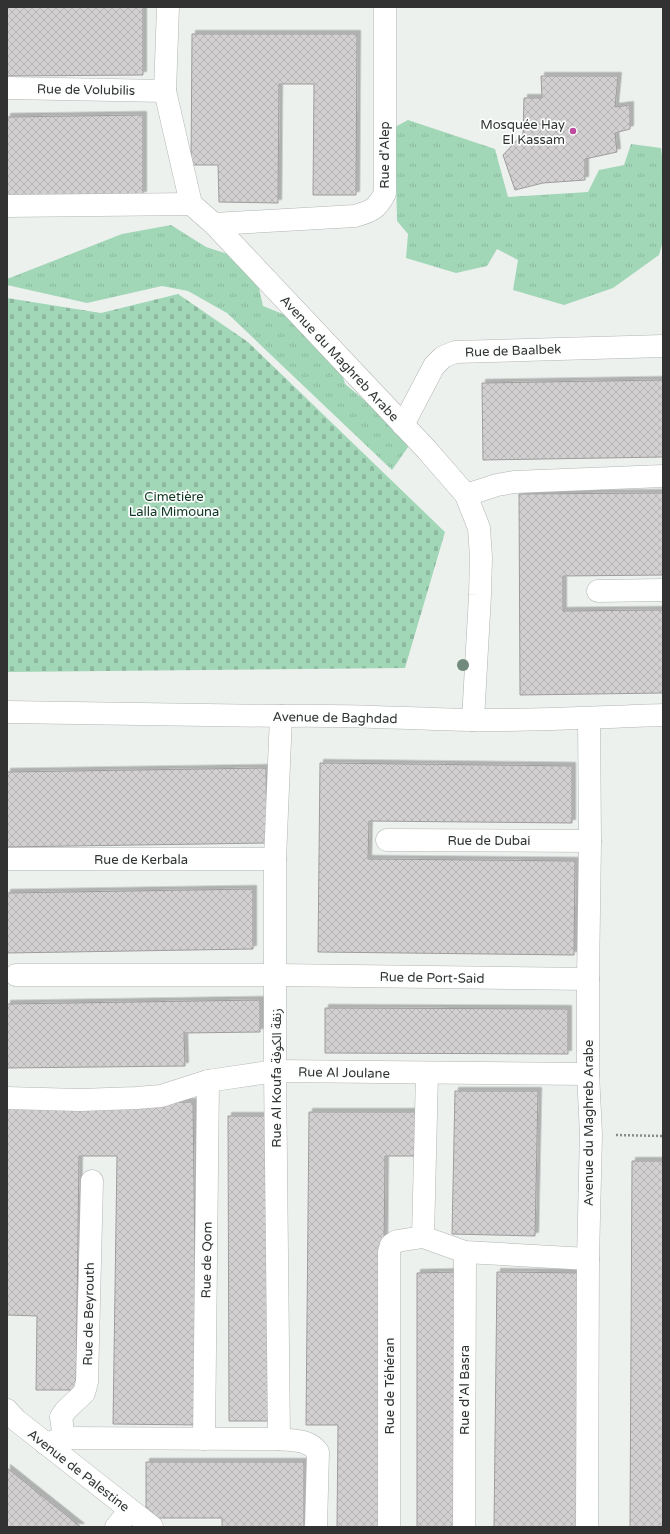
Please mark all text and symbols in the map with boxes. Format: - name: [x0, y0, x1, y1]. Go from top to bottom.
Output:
- street label: Rue de Volubilis: [37, 81, 135, 99]
- place label: Mosquée Hay El Kassam: [480, 117, 565, 148]
- street label: Rue d'Alep: [377, 121, 393, 189]
- marker: Mosquée Hay El Kassam: [568, 126, 578, 136]
- street label: Avenue du Maghreb Arabe: [277, 292, 402, 425]
- street label: Rue de Baalbek: [465, 341, 561, 361]
- park label: Cimetière Lalla Mimouna: [129, 489, 219, 520]
- street label: Avenue de Baghdad: [272, 709, 398, 727]
- street label: Rue de Dubai: [447, 833, 531, 849]
- street label: Rue de Kerbala: [94, 852, 188, 868]
- street label: Rue de Port-Said: [379, 969, 485, 987]
- street label: Rue Al Koufa زنقة الكوفة: [269, 1008, 285, 1148]
- street label: Avenue du Maghreb Arabe: [581, 1040, 597, 1206]
- street label: Rue Al Joulane: [298, 1064, 390, 1082]
- street label: Rue de Qom: [198, 1221, 216, 1299]
- street label: Rue de Beyrouth: [80, 1262, 98, 1366]
- street label: Rue de Téhéran: [382, 1338, 398, 1434]
- street label: Rue d'Al Basra: [457, 1345, 473, 1435]
- street label: Avenue de Palestine: [24, 1426, 132, 1516]

